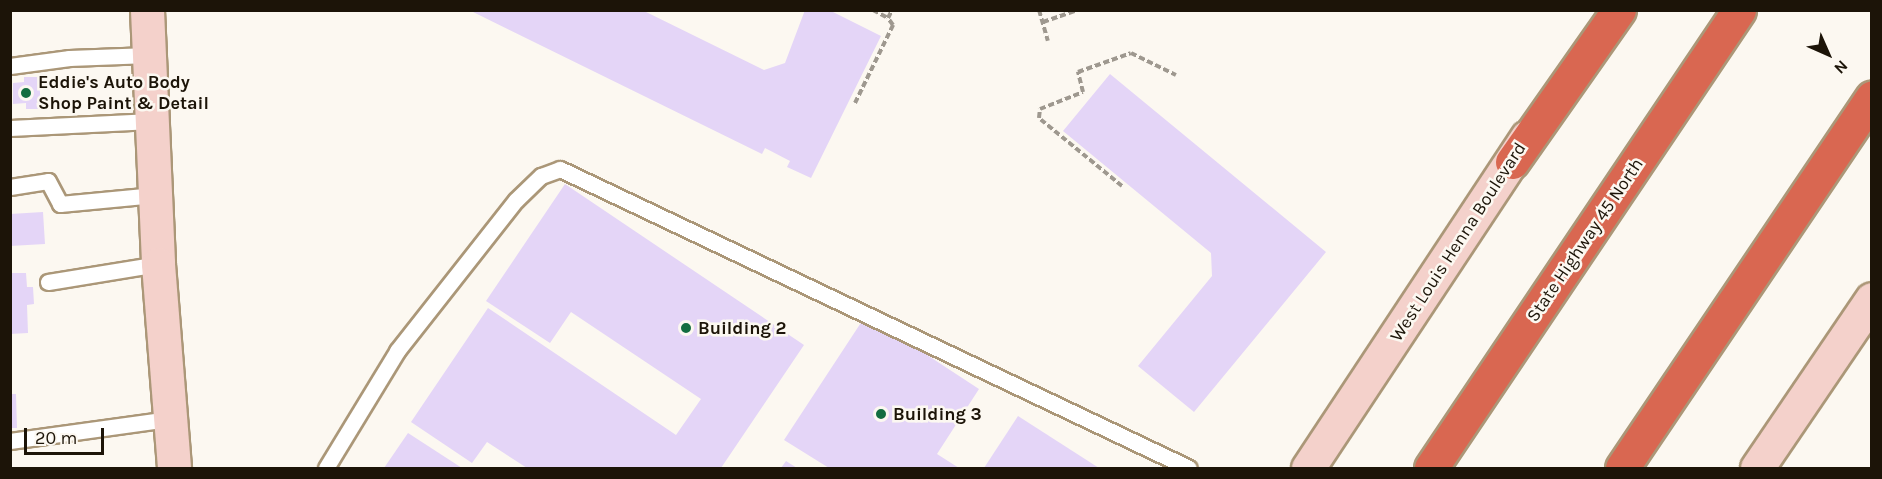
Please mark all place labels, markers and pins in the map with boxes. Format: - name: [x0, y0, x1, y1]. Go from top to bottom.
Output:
- place label: Eddie's Auto Body Shop Paint & Detail: [38, 72, 209, 115]
- marker: Eddie's Auto Body Shop Paint & Detail: [19, 86, 33, 100]
- place label: Building 2: [698, 317, 786, 339]
- marker: Building 2: [679, 321, 693, 335]
- place label: Building 3: [893, 403, 982, 425]
- marker: Building 3: [874, 407, 888, 421]

